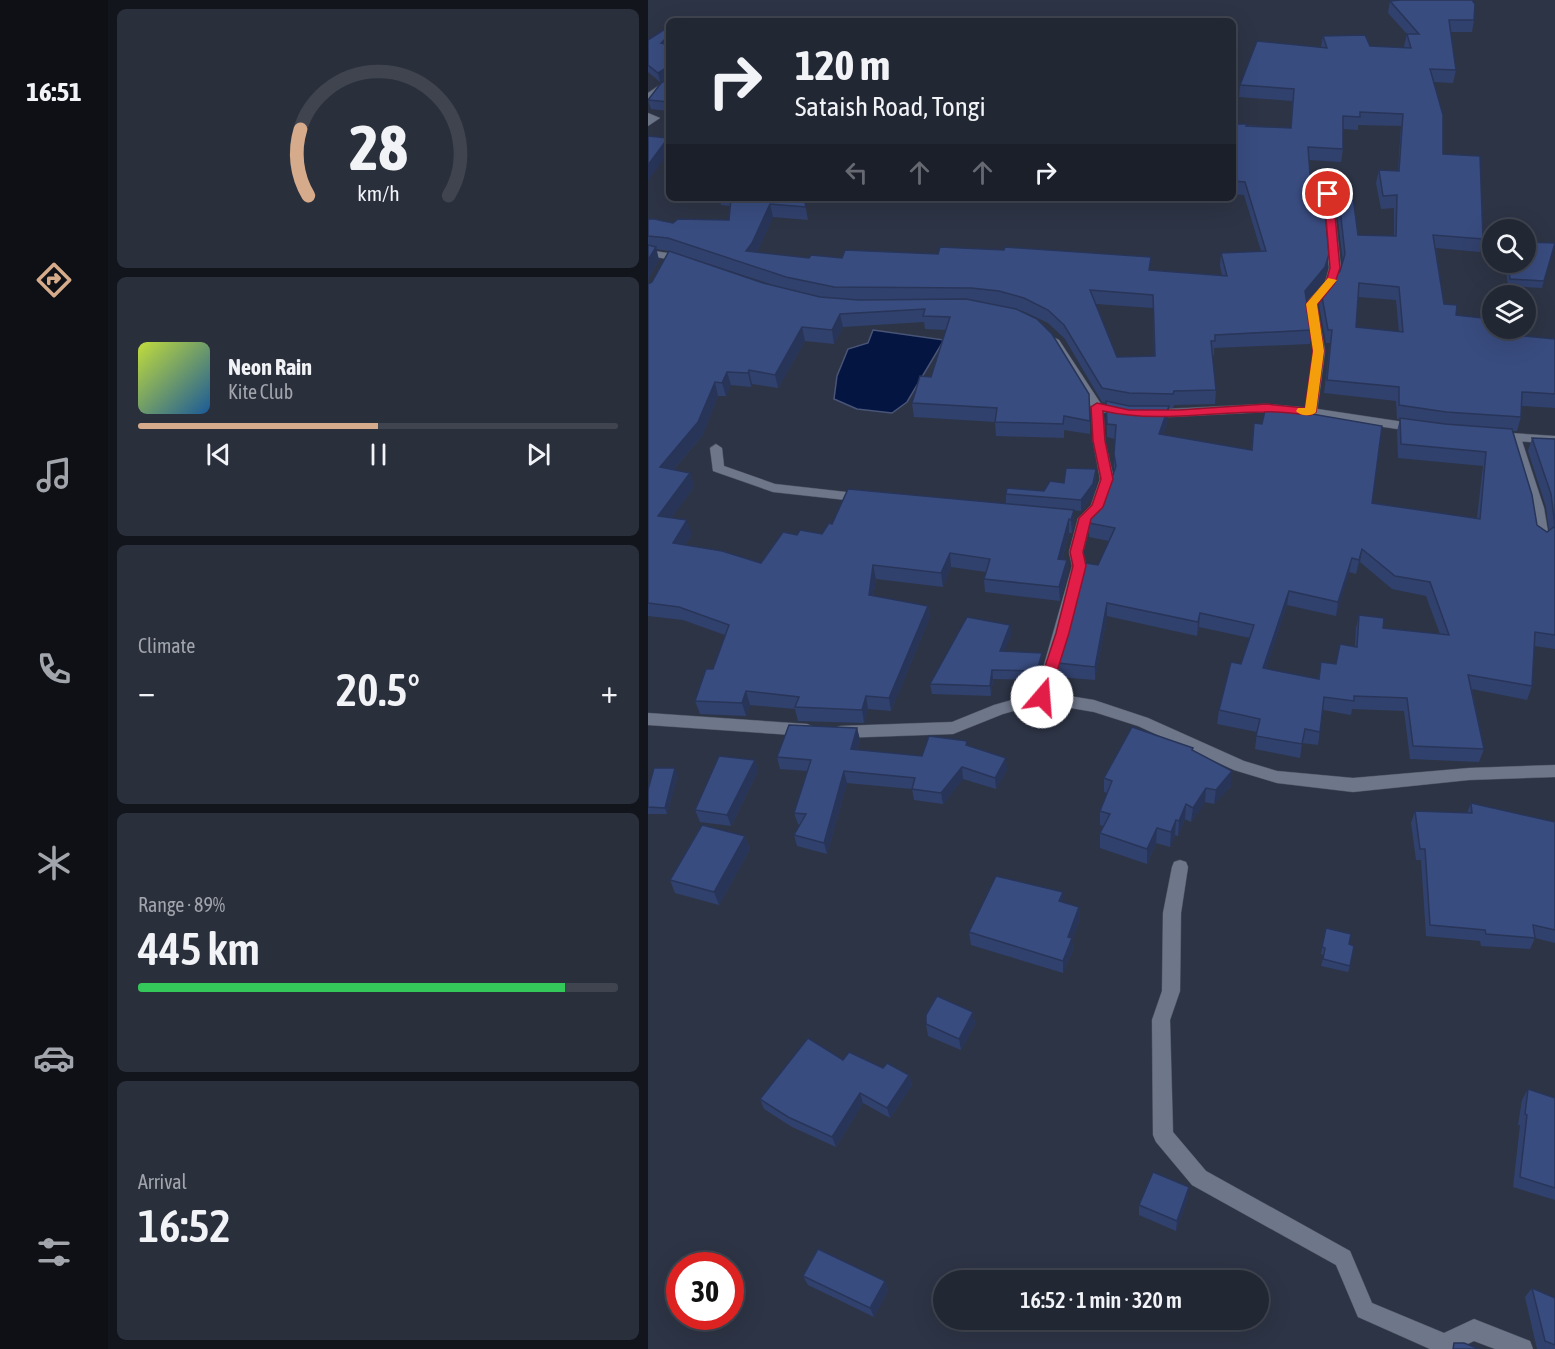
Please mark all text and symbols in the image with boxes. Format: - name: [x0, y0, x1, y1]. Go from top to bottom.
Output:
- text: 120 m: [795, 41, 890, 89]
- icon: right: [696, 42, 774, 120]
- text: 16:51: [26, 76, 82, 107]
- text: Sataish Road, Tongi: [795, 91, 986, 122]
- text: 28: [349, 112, 407, 183]
- icon: left: [840, 156, 873, 189]
- icon: ahead: [903, 156, 936, 189]
- icon: ahead: [966, 156, 999, 189]
- icon: right: [1029, 156, 1062, 189]
- pin: [1302, 168, 1353, 219]
- icon: arrive: [1311, 177, 1344, 210]
- text: km/h: [357, 181, 399, 206]
- map controls: [1482, 219, 1536, 339]
- button: search: [1482, 219, 1536, 273]
- icon: directions: [33, 259, 75, 301]
- button: layers: [1482, 285, 1536, 339]
- text: Neon Rain: [228, 354, 312, 380]
- text: Kite Club: [228, 380, 293, 403]
- icon: previous: [202, 438, 235, 471]
- icon: pause: [362, 438, 395, 471]
- icon: next: [522, 438, 555, 471]
- icon: music: [33, 454, 75, 496]
- text: Climate: [138, 634, 195, 657]
- icon: phone: [33, 648, 75, 690]
- text: 20.5°: [336, 664, 420, 716]
- position arrow: [1010, 665, 1074, 729]
- text: −: [138, 672, 155, 710]
- text: +: [601, 672, 618, 710]
- icon: climate: [33, 842, 75, 884]
- text: Range · 89%: [138, 893, 225, 916]
- text: 445 km: [138, 923, 260, 975]
- icon: car: [33, 1037, 75, 1079]
- text: Arrival: [138, 1170, 187, 1193]
- text: 16:52: [138, 1200, 231, 1252]
- icon: filters: [33, 1231, 75, 1273]
- speed limit sign: 30: [666, 1252, 744, 1330]
- text: 16:52 · 1 min · 320 m: [1020, 1287, 1182, 1313]

